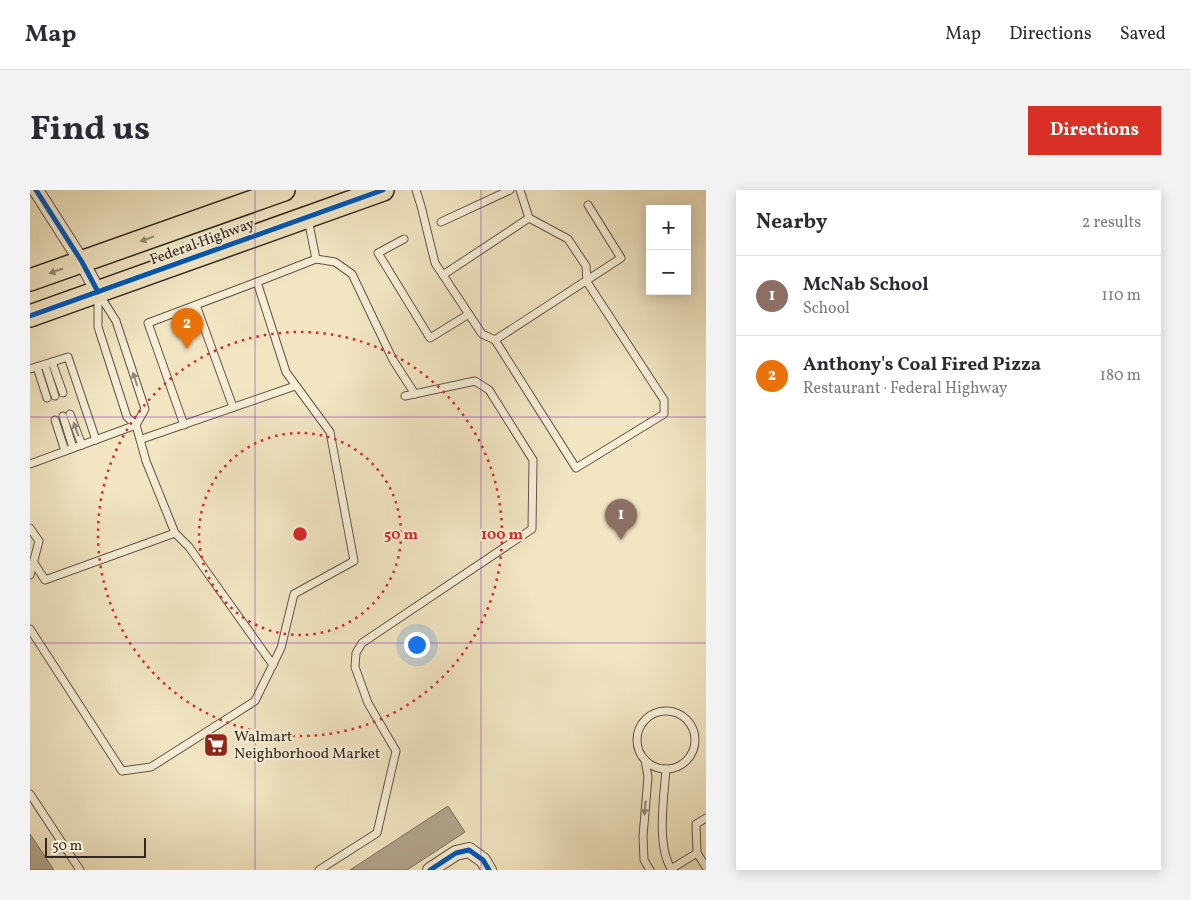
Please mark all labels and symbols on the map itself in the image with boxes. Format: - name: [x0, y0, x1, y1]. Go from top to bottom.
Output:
- street label: Federal Highway: [147, 214, 258, 271]
- one-way arrow: [139, 235, 154, 243]
- one-way arrow: [48, 267, 63, 275]
- pin: 2: [171, 308, 203, 349]
- one-way arrow: [131, 372, 138, 387]
- one-way arrow: [72, 422, 79, 437]
- pin: 1: [605, 499, 637, 540]
- centre of rings: [291, 525, 309, 543]
- text: 50 m: [384, 525, 418, 546]
- text: 100 m: [481, 525, 524, 546]
- your location: [404, 632, 430, 658]
- place label: Walmart Neighborhood Market: [234, 727, 380, 765]
- supermarket icon: Walmart Neighborhood Market: [203, 732, 229, 758]
- one-way arrow: [641, 801, 649, 817]
- scale bar: [45, 835, 146, 858]

